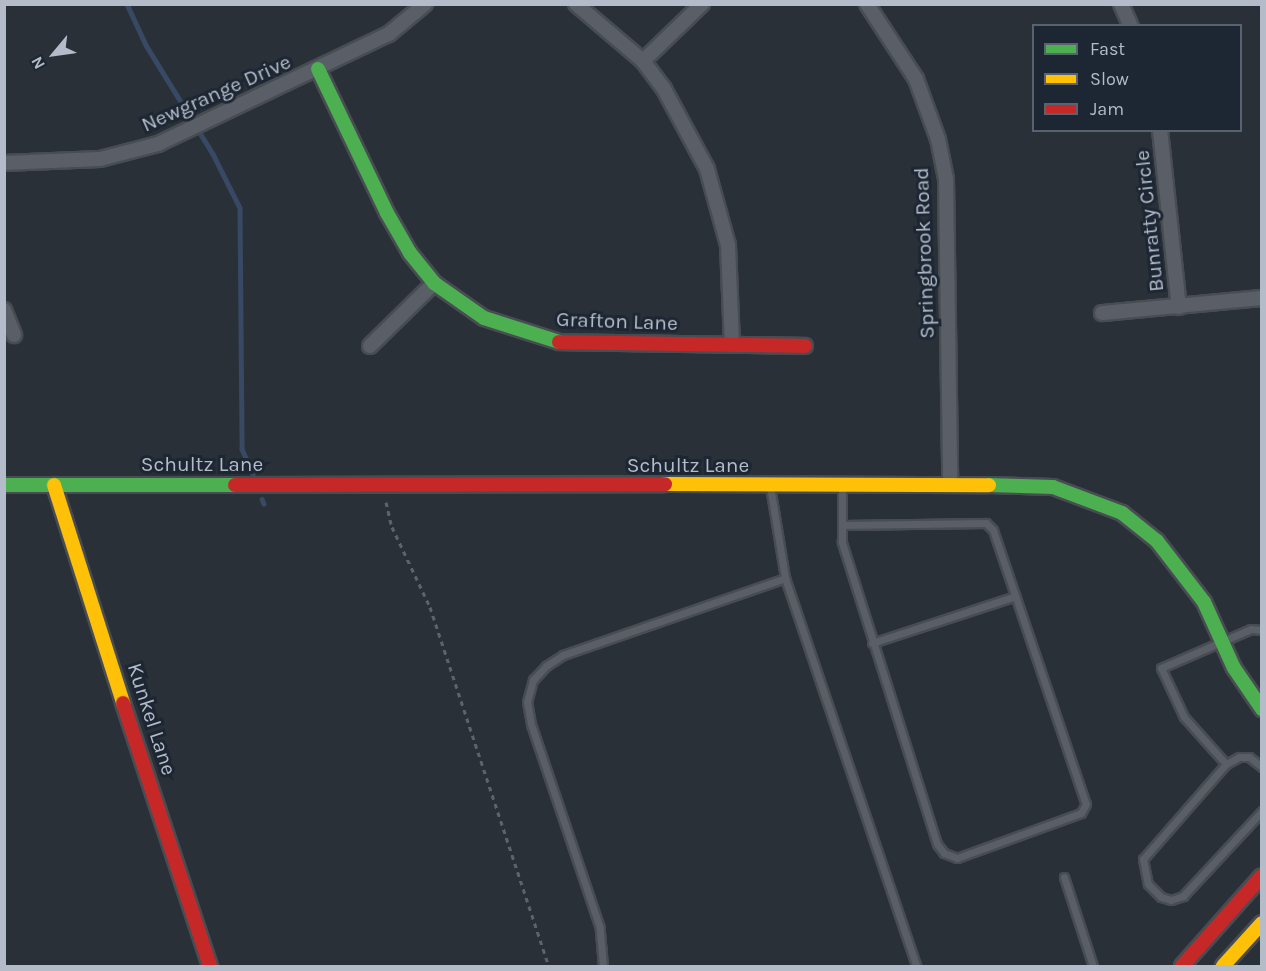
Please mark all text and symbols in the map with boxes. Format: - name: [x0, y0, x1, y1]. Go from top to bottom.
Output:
- north arrow: [24, 24, 84, 84]
- legend: [1032, 24, 1242, 132]
- text: Fast: [1090, 38, 1125, 60]
- street label: Newgrange Drive: [137, 49, 295, 137]
- text: N: [27, 53, 49, 73]
- text: Slow: [1090, 68, 1129, 90]
- text: Jam: [1090, 98, 1124, 120]
- street label: Bunratty Circle: [1129, 149, 1169, 293]
- street label: Springbrook Road: [908, 167, 940, 339]
- street label: Grafton Lane: [556, 306, 678, 336]
- street label: Schultz Lane: [141, 451, 263, 477]
- street label: Schultz Lane: [627, 452, 749, 478]
- street label: Kunkel Lane: [122, 660, 182, 778]

